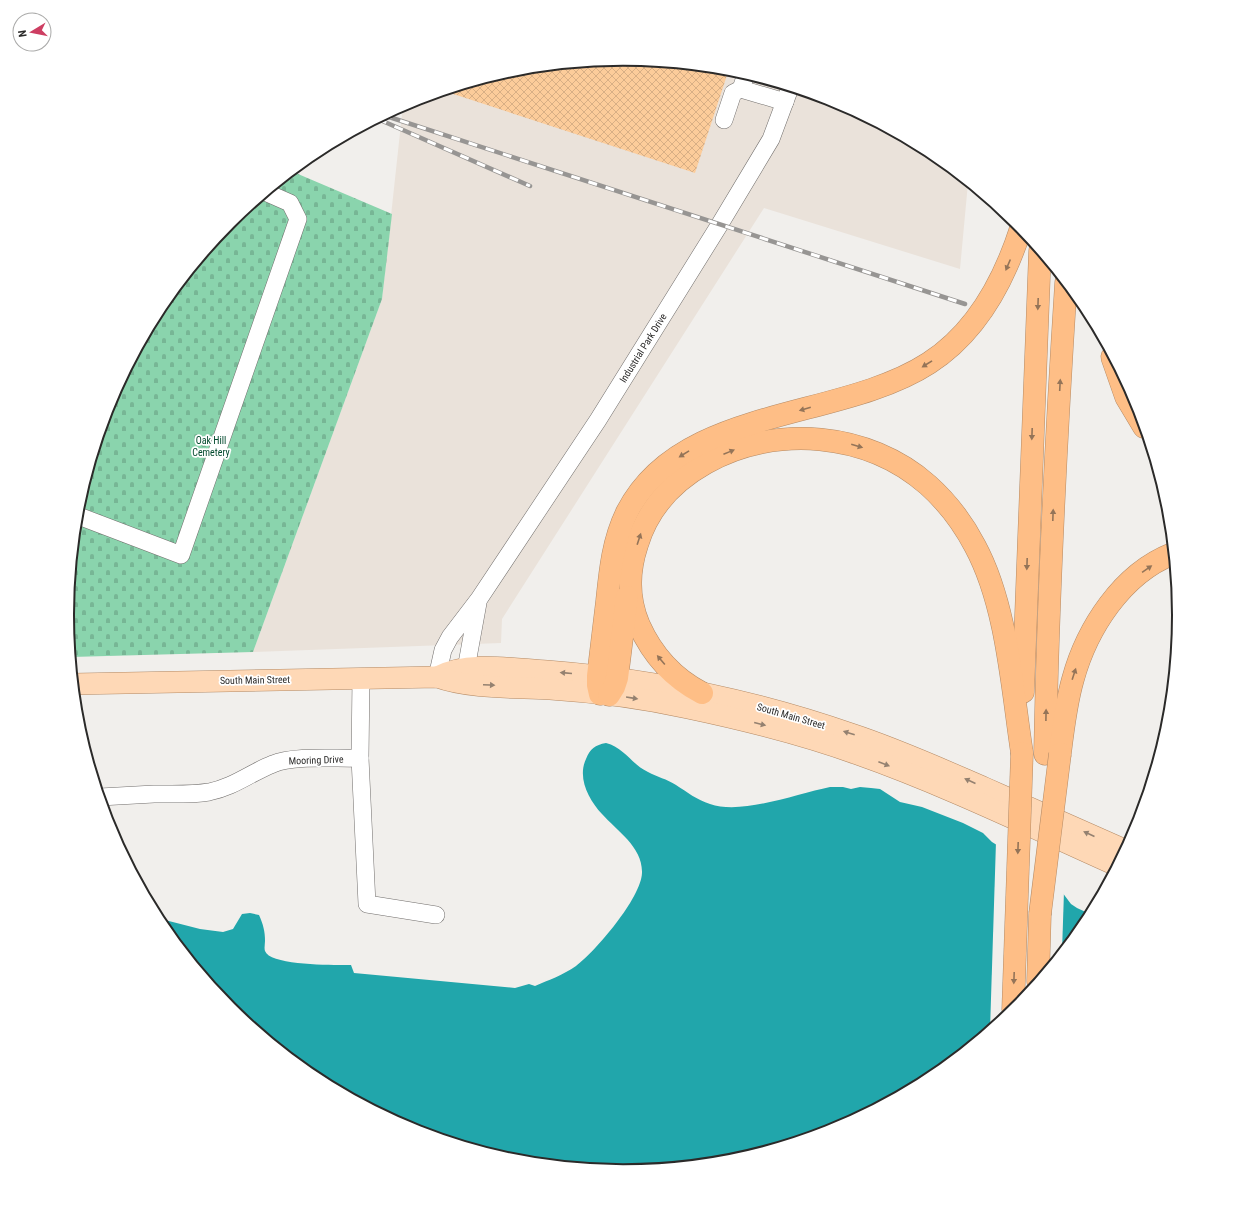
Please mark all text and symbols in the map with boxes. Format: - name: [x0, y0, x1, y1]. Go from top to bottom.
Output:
- north arrow: [12, 12, 52, 52]
- text: N: [16, 29, 30, 38]
- one-way arrow: [1005, 259, 1011, 271]
- one-way arrow: [1034, 298, 1041, 310]
- street label: Industrial Park Drive: [617, 311, 669, 385]
- one-way arrow: [922, 360, 932, 368]
- one-way arrow: [1056, 379, 1063, 391]
- one-way arrow: [799, 406, 811, 412]
- one-way arrow: [1029, 428, 1036, 440]
- park label: Oak Hill Cemetery: [192, 435, 230, 458]
- one-way arrow: [851, 443, 863, 449]
- one-way arrow: [724, 448, 736, 454]
- one-way arrow: [678, 450, 690, 457]
- one-way arrow: [1050, 509, 1057, 521]
- one-way arrow: [636, 532, 642, 544]
- one-way arrow: [1024, 558, 1031, 570]
- one-way arrow: [1141, 565, 1152, 573]
- one-way arrow: [656, 654, 665, 665]
- one-way arrow: [1072, 668, 1078, 680]
- one-way arrow: [560, 669, 572, 676]
- street label: South Main Street: [220, 674, 290, 686]
- one-way arrow: [483, 682, 495, 689]
- one-way arrow: [626, 695, 638, 701]
- street label: South Main Street: [756, 701, 826, 731]
- one-way arrow: [1043, 708, 1049, 721]
- one-way arrow: [754, 721, 766, 727]
- one-way arrow: [843, 730, 855, 736]
- street label: Mooring Drive: [288, 754, 344, 766]
- one-way arrow: [878, 761, 890, 767]
- one-way arrow: [964, 778, 976, 785]
- one-way arrow: [1083, 831, 1094, 837]
- one-way arrow: [1015, 842, 1022, 854]
- one-way arrow: [1011, 972, 1017, 985]

